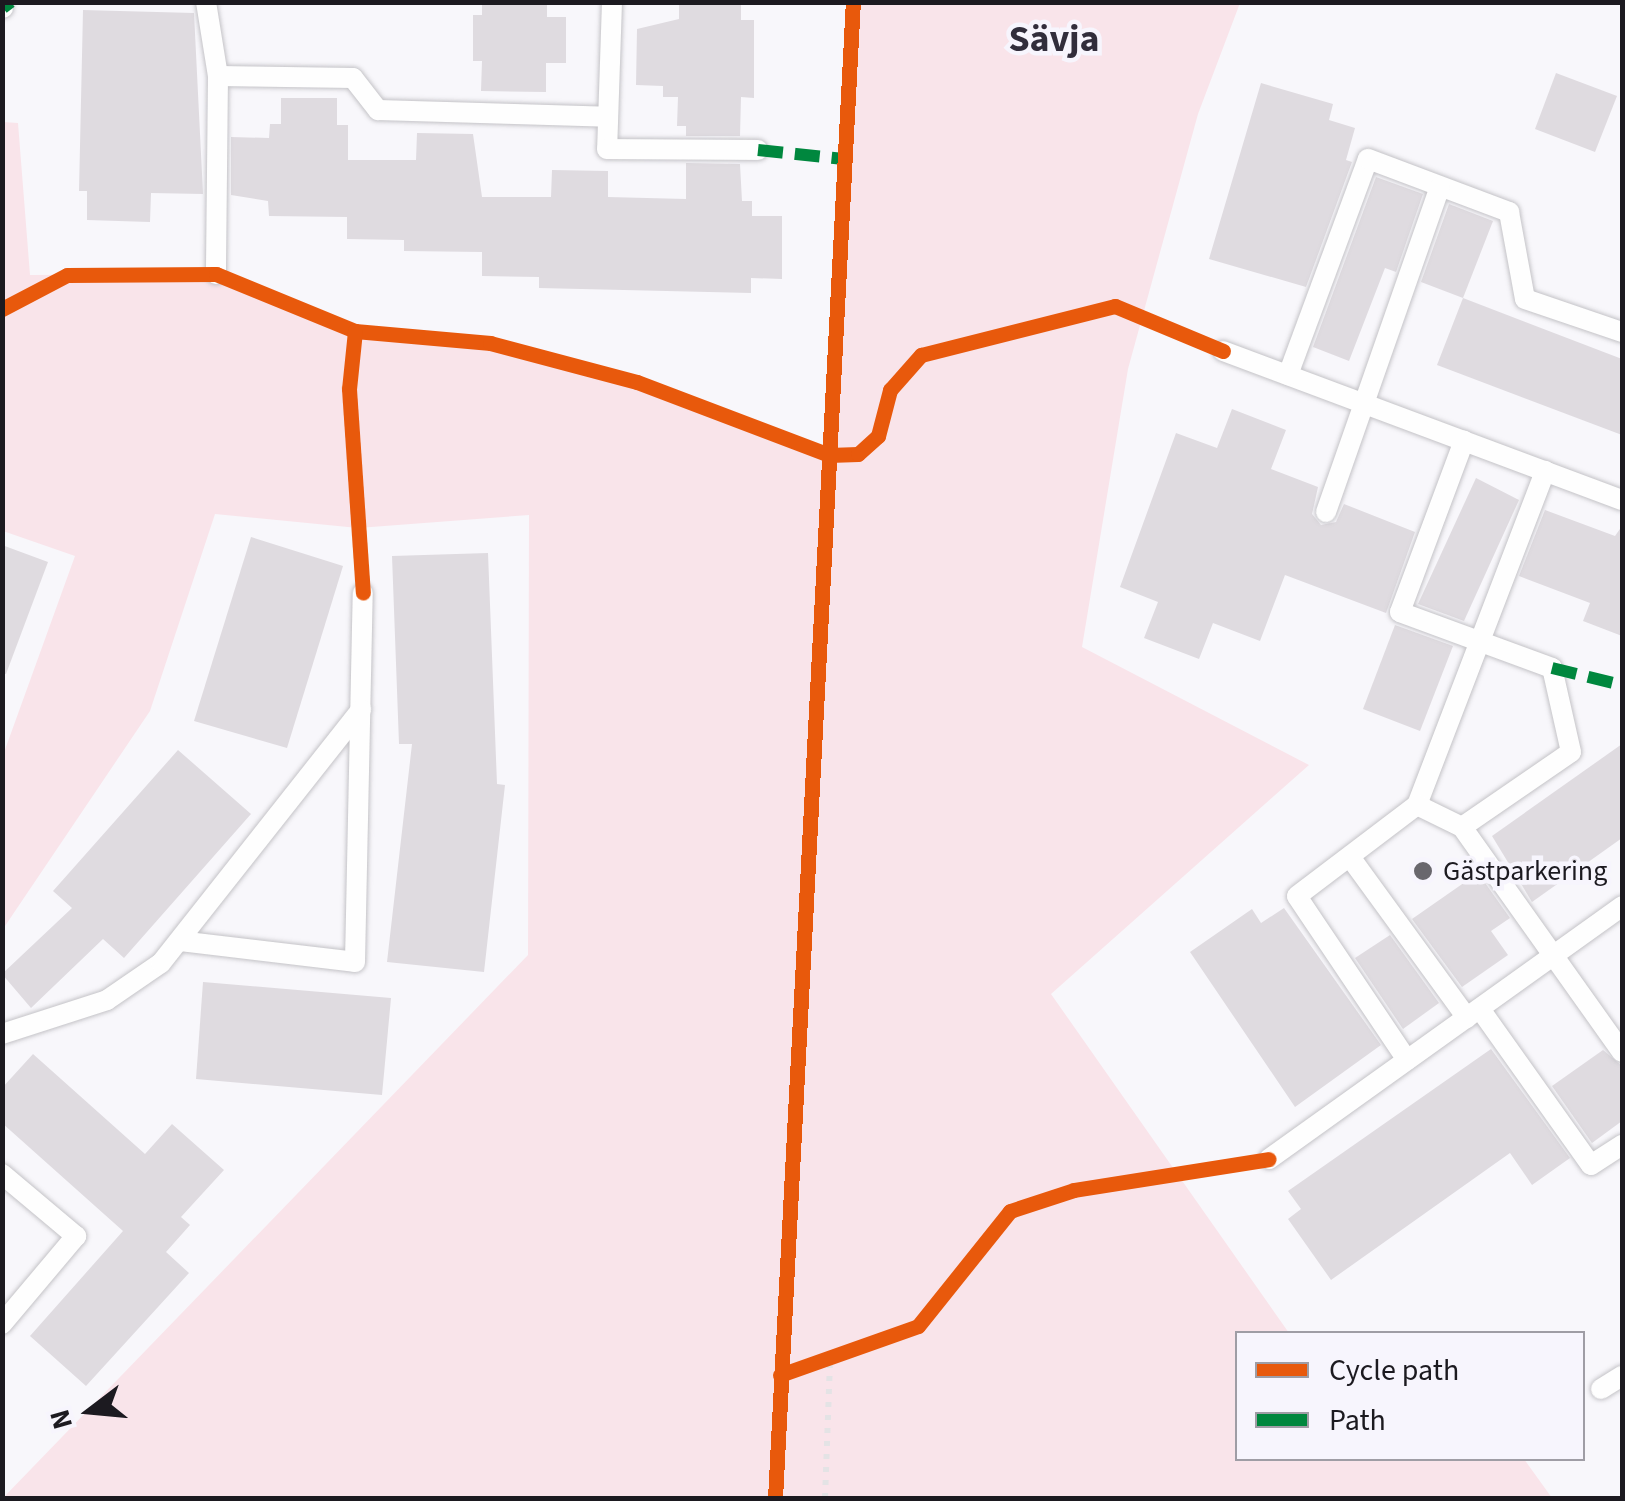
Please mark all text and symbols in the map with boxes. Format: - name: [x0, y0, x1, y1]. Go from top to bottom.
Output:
- district label: Sävja: [1008, 17, 1100, 63]
- place label: Gästparkering: [1443, 854, 1607, 888]
- marker: Gästparkering: [1412, 860, 1434, 882]
- legend: [1235, 1331, 1585, 1461]
- text: Cycle path: [1329, 1349, 1459, 1392]
- north arrow: [40, 1361, 140, 1461]
- text: Path: [1329, 1399, 1386, 1442]
- text: N: [39, 1405, 83, 1434]

